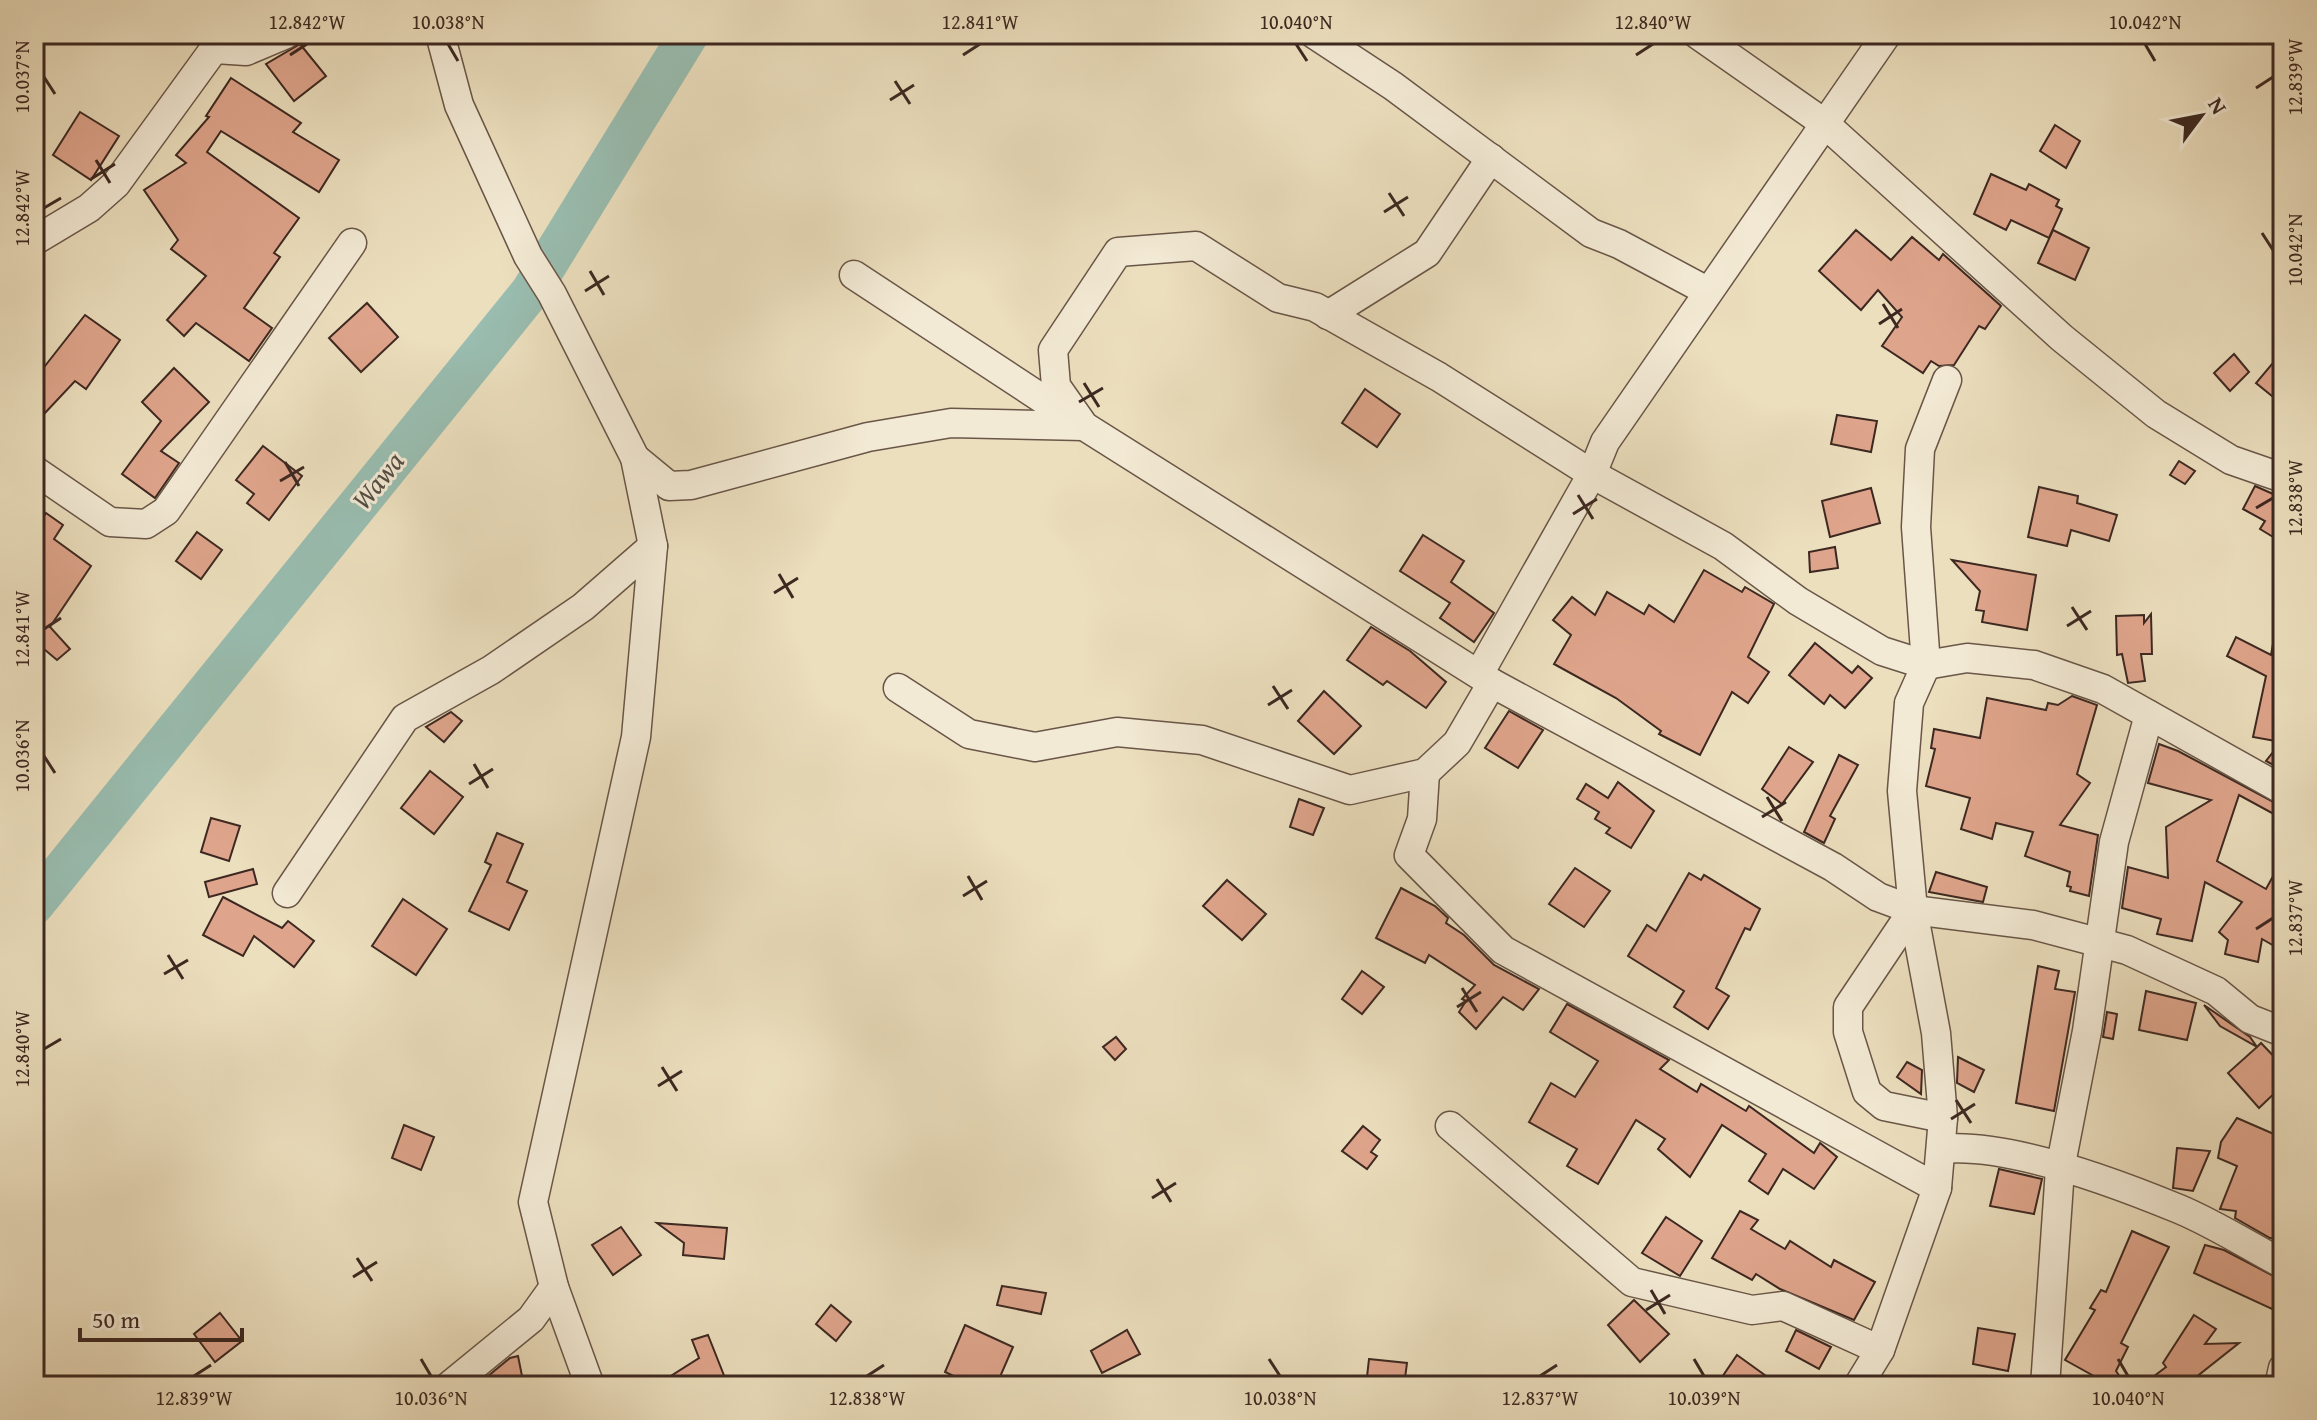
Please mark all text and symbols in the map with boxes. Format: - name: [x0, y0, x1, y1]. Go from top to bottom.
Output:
- text: 12.842°W: [268, 7, 346, 36]
- text: 10.038°N: [411, 7, 485, 36]
- text: 12.841°W: [941, 7, 1019, 36]
- text: 10.040°N: [1259, 7, 1333, 36]
- text: 12.840°W: [1614, 7, 1692, 36]
- text: 10.042°N: [2108, 7, 2182, 36]
- text: 12.839°W: [2280, 38, 2309, 116]
- text: 10.037°N: [7, 40, 36, 114]
- north arrow: [2161, 76, 2241, 156]
- text: N: [2200, 91, 2236, 120]
- text: 12.842°W: [7, 169, 36, 247]
- text: 10.042°N: [2280, 213, 2309, 287]
- water label: Wawa: [341, 442, 413, 518]
- text: 12.838°W: [2280, 459, 2309, 537]
- text: 12.841°W: [7, 590, 36, 668]
- text: 10.036°N: [7, 719, 36, 793]
- text: 12.837°W: [2280, 879, 2309, 957]
- text: 12.840°W: [7, 1010, 36, 1088]
- scale bar: [80, 1292, 242, 1342]
- text: 50 m: [92, 1302, 140, 1337]
- text: 12.839°W: [155, 1383, 233, 1412]
- text: 10.036°N: [394, 1383, 468, 1412]
- text: 12.838°W: [828, 1383, 906, 1412]
- text: 10.038°N: [1243, 1383, 1317, 1412]
- text: 12.837°W: [1501, 1383, 1579, 1412]
- text: 10.039°N: [1667, 1383, 1741, 1412]
- text: 10.040°N: [2091, 1383, 2165, 1412]

